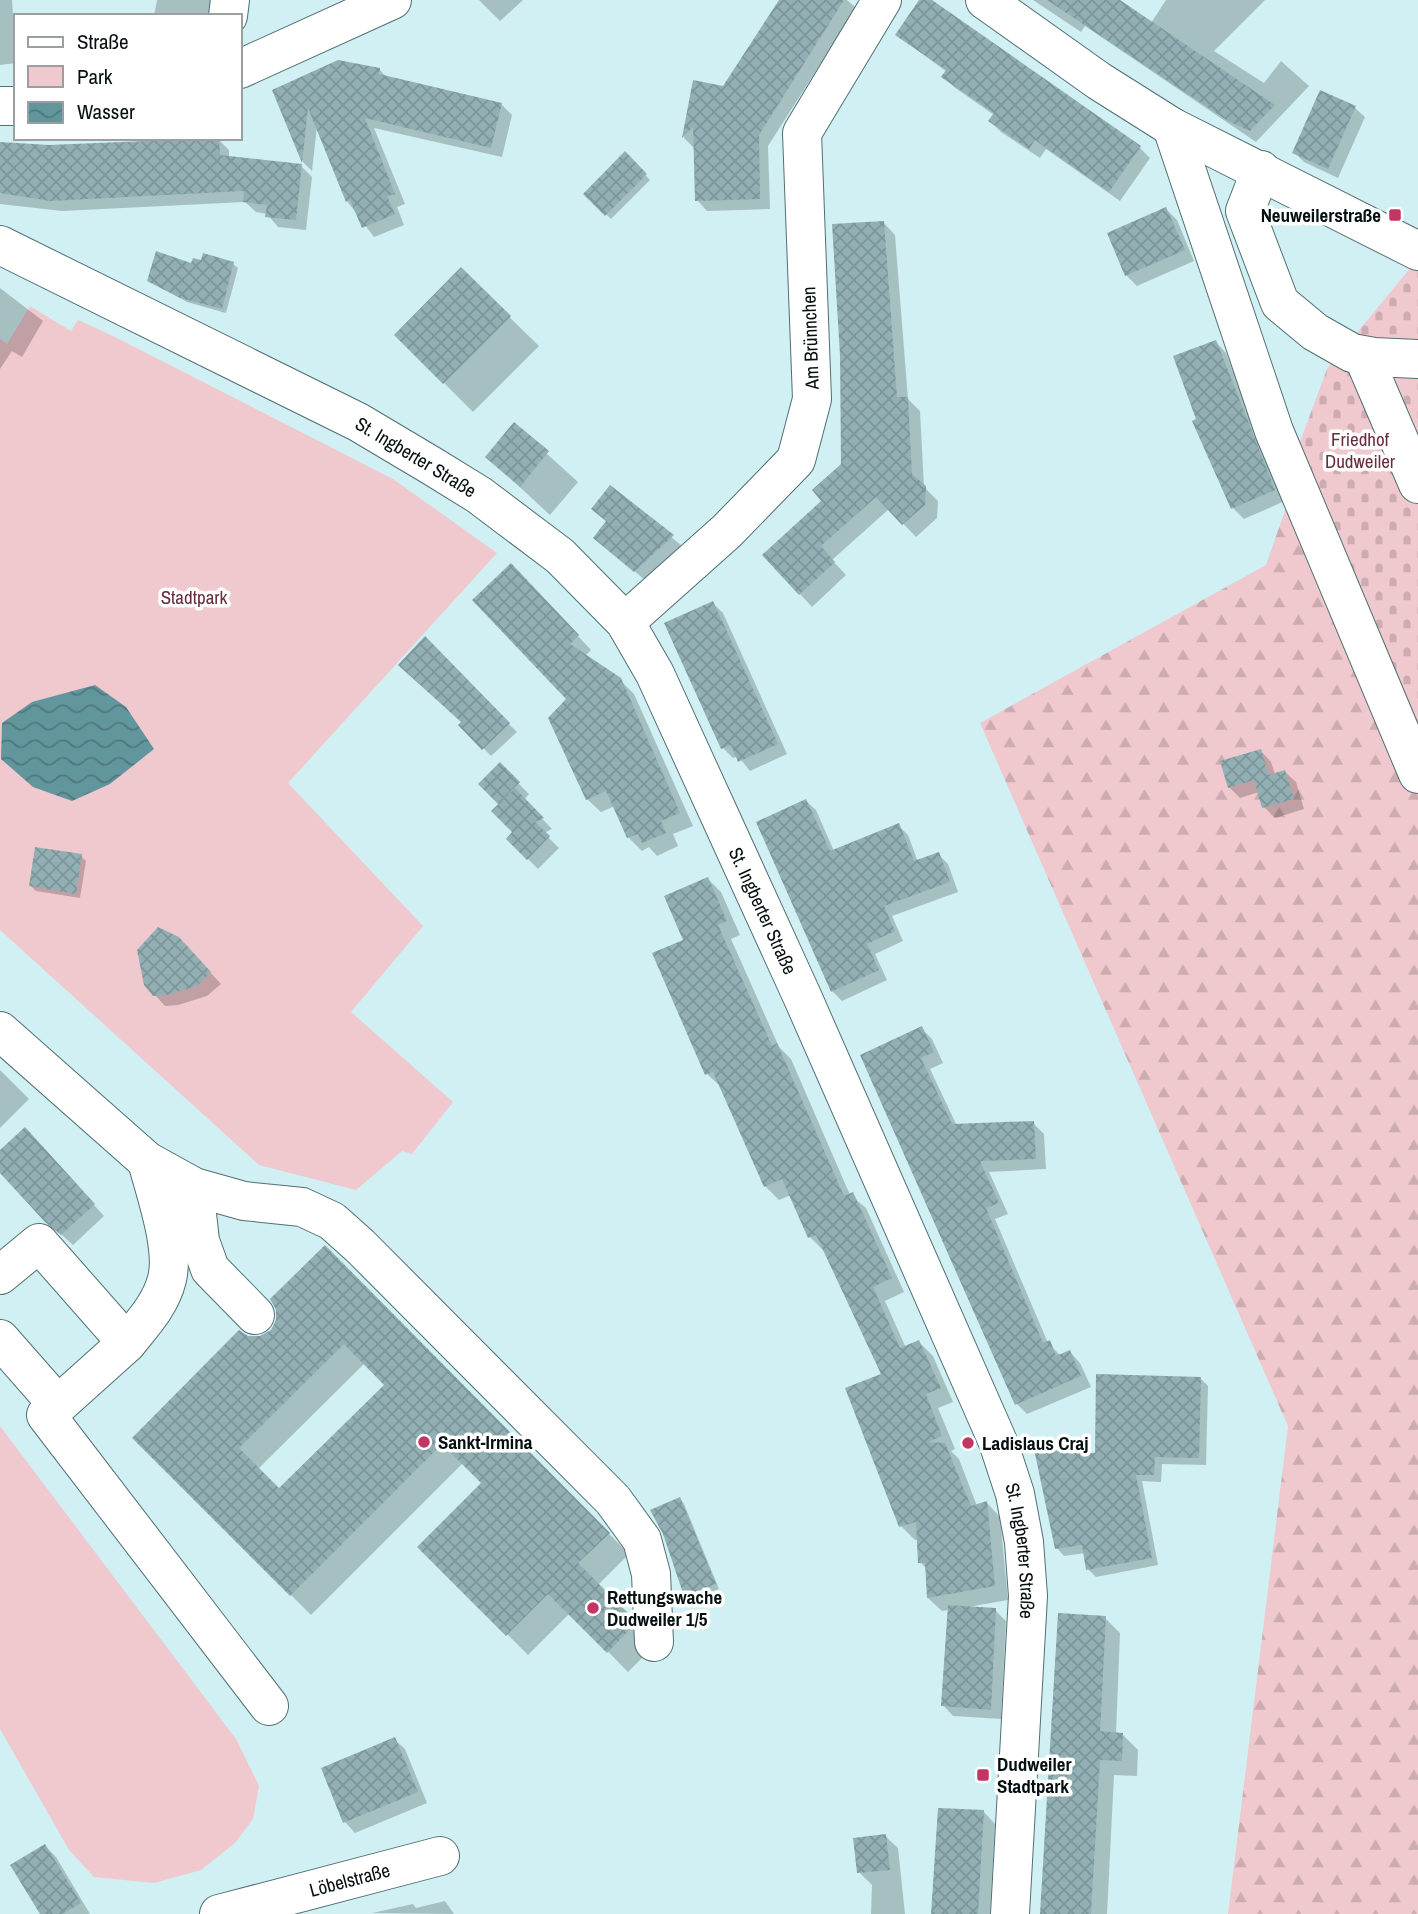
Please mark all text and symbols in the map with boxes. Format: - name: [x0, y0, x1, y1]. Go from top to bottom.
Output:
- legend: [14, 14, 242, 140]
- text: Straße: [77, 27, 129, 56]
- text: Park: [77, 62, 113, 91]
- text: Wasser: [77, 97, 135, 126]
- place label: Neuweilerstraße: [1261, 202, 1381, 228]
- marker: Neuweilerstraße: [1387, 207, 1403, 223]
- street label: Am Brünnchen: [795, 286, 825, 391]
- street label: St. Ingberter Straße: [351, 410, 481, 503]
- park label: Friedhof Dudweiler: [1325, 426, 1396, 474]
- park label: Stadtpark: [161, 584, 228, 610]
- street label: St. Ingberter Straße: [723, 843, 803, 978]
- place label: Sankt-Irmina: [438, 1429, 533, 1455]
- place label: Ladislaus Craj: [982, 1430, 1089, 1456]
- marker: Sankt-Irmina: [416, 1434, 432, 1450]
- marker: Ladislaus Craj: [960, 1435, 976, 1451]
- street label: St. Ingberter Straße: [999, 1479, 1041, 1620]
- place label: Rettungswache Dudweiler 1/5: [607, 1584, 722, 1632]
- marker: Rettungswache Dudweiler 1/5: [585, 1600, 601, 1616]
- place label: Dudweiler Stadtpark: [997, 1751, 1071, 1799]
- marker: Dudweiler Stadtpark: [975, 1767, 991, 1783]
- street label: Löbelstraße: [306, 1857, 393, 1903]

